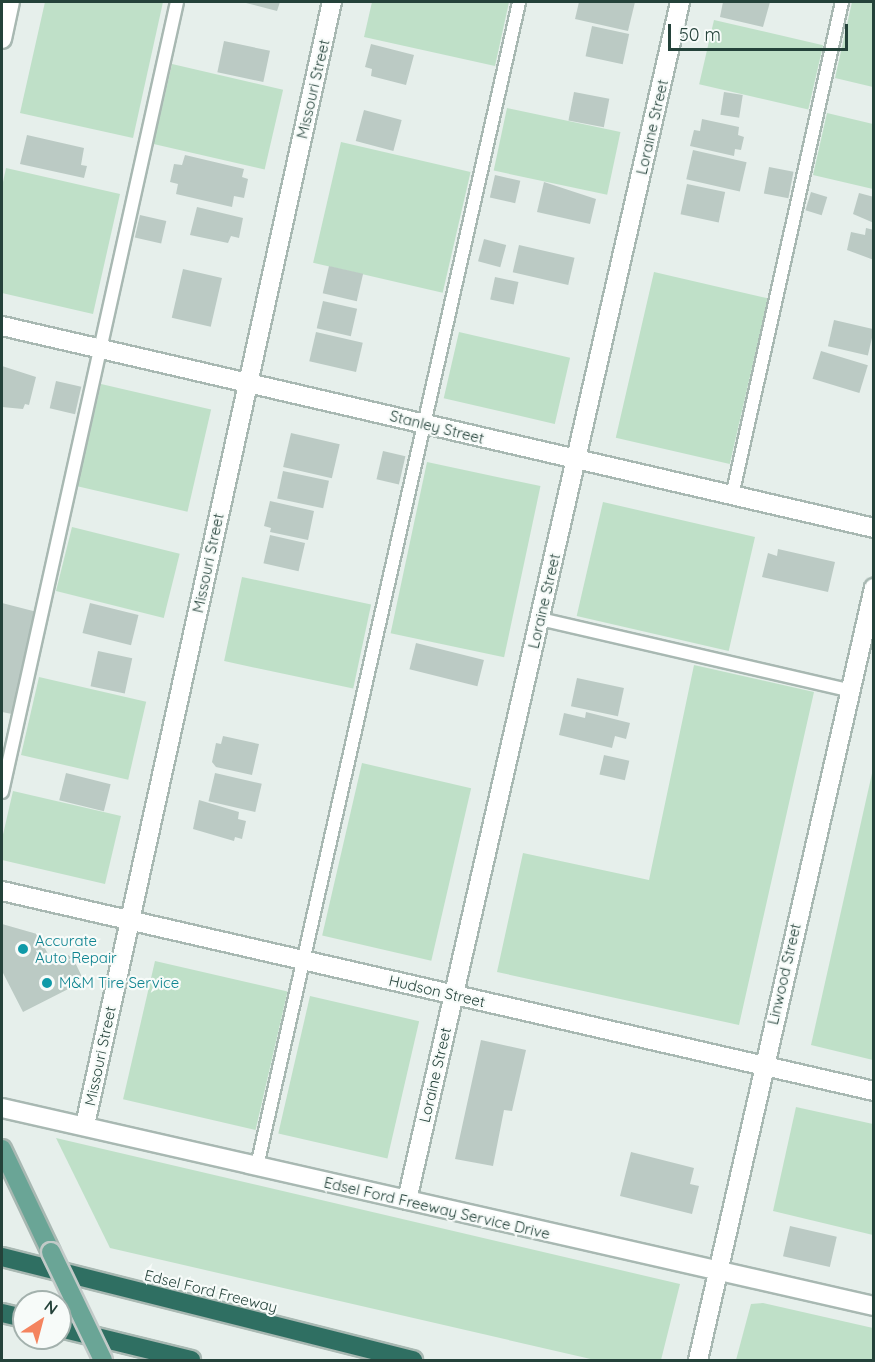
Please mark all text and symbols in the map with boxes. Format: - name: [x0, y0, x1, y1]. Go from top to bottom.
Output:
- scale bar: [671, 12, 851, 50]
- text: 50 m: [679, 23, 721, 46]
- street label: Missouri Street: [293, 38, 333, 140]
- street label: Loraine Street: [632, 78, 672, 176]
- street label: Stanley Street: [388, 407, 486, 447]
- street label: Missouri Street: [189, 512, 227, 614]
- street label: Loraine Street: [524, 552, 564, 650]
- street label: Linwood Street: [764, 922, 804, 1026]
- place label: Accurate Auto Repair: [35, 931, 117, 966]
- marker: Accurate Auto Repair: [16, 942, 30, 956]
- street label: Hudson Street: [387, 971, 487, 1011]
- place label: M&M Tire Service: [59, 974, 179, 992]
- marker: M&M Tire Service: [40, 976, 54, 990]
- street label: Missouri Street: [81, 1005, 119, 1107]
- street label: Loraine Street: [415, 1026, 455, 1124]
- street label: Edsel Ford Freeway Service Drive: [322, 1173, 552, 1243]
- street label: Edsel Ford Freeway: [143, 1266, 279, 1316]
- north arrow: [12, 1290, 72, 1350]
- text: N: [41, 1296, 62, 1319]

